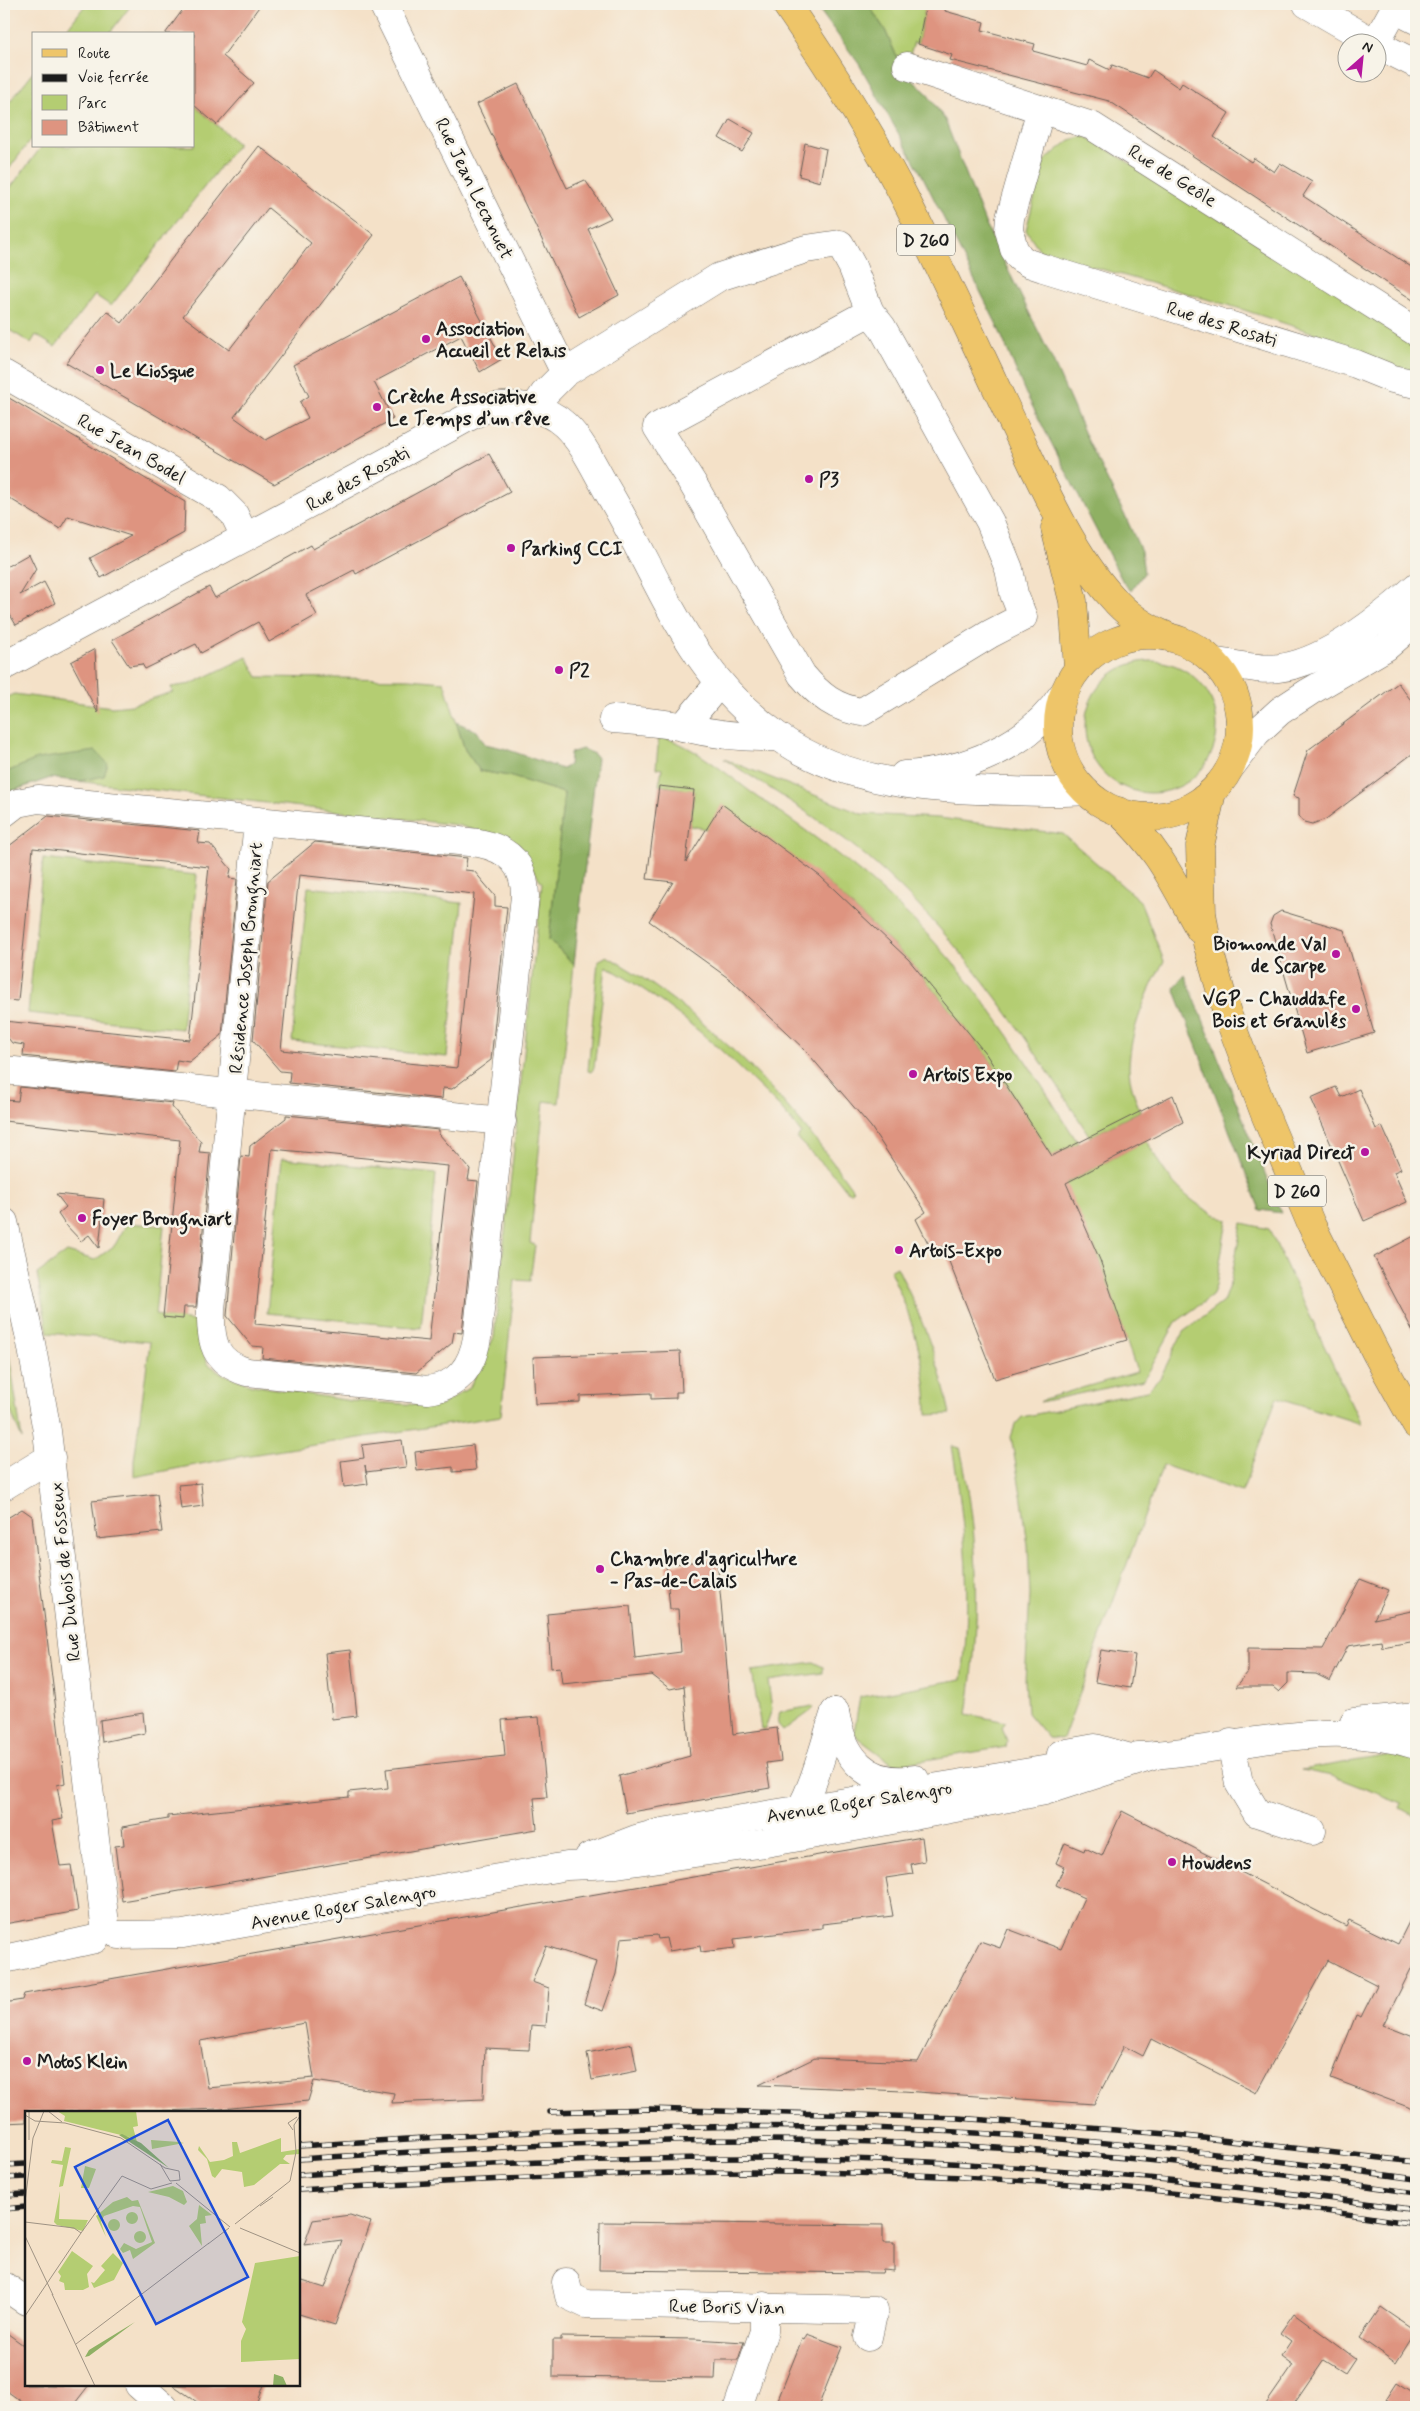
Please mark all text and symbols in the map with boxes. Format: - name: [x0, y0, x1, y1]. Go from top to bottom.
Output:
- legend: [32, 32, 195, 148]
- north arrow: [1338, 32, 1388, 82]
- text: N: [1359, 37, 1376, 57]
- text: Route: [78, 44, 111, 64]
- text: Voie ferrée: [78, 68, 149, 88]
- text: Parc: [78, 94, 106, 114]
- street label: Rue Jean Lecanuet: [429, 114, 519, 264]
- text: Bâtiment: [78, 118, 139, 138]
- street label: Rue de Geôle: [1123, 139, 1221, 213]
- road number: D 260: [897, 224, 955, 256]
- street label: Rue des Rosati: [1163, 296, 1280, 353]
- place label: Association Accueil et Relais: [436, 317, 567, 364]
- marker: Association Accueil et Relais: [420, 333, 432, 345]
- place label: Le Kiosque: [110, 359, 195, 384]
- marker: Le Kiosque: [94, 364, 106, 376]
- place label: Crèche Associative Le Temps d’un rêve: [387, 385, 551, 432]
- marker: Crèche Associative Le Temps d’un rêve: [371, 401, 383, 413]
- street label: Rue Jean Bodel: [72, 408, 190, 491]
- street label: Rue des Rosati: [302, 441, 414, 518]
- place label: P3: [819, 468, 839, 493]
- marker: P3: [803, 473, 815, 485]
- place label: Parking CCI: [521, 537, 623, 565]
- marker: Parking CCI: [505, 542, 517, 554]
- place label: P2: [569, 659, 590, 684]
- marker: P2: [553, 664, 565, 676]
- street label: Résidence Joseph Brongniart: [224, 841, 272, 1075]
- place label: Biomonde Val de Scarpe: [1213, 932, 1326, 979]
- marker: Biomonde Val de Scarpe: [1330, 948, 1342, 960]
- place label: VGP - Chauddafe Bois et Granulés: [1203, 987, 1347, 1034]
- marker: VGP - Chauddafe Bois et Granulés: [1350, 1003, 1362, 1015]
- place label: Artois Expo: [923, 1063, 1013, 1088]
- marker: Artois Expo: [907, 1068, 919, 1080]
- place label: Kyriad Direct: [1247, 1141, 1356, 1166]
- marker: Kyriad Direct: [1359, 1146, 1371, 1158]
- road number: D 260: [1268, 1176, 1326, 1206]
- place label: Foyer Brongniart: [92, 1207, 232, 1235]
- marker: Foyer Brongniart: [76, 1212, 88, 1224]
- place label: Artois-Expo: [909, 1239, 1002, 1264]
- marker: Artois-Expo: [893, 1244, 905, 1256]
- street label: Rue Dubois de Fosseux: [44, 1481, 87, 1663]
- place label: Chambre d'agriculture - Pas-de-Calais: [610, 1547, 798, 1594]
- marker: Chambre d'agriculture - Pas-de-Calais: [594, 1563, 606, 1575]
- street label: Avenue Roger Salengro: [765, 1775, 954, 1832]
- place label: Howdens: [1182, 1851, 1252, 1876]
- marker: Howdens: [1166, 1856, 1178, 1868]
- street label: Avenue Roger Salengro: [249, 1879, 438, 1939]
- place label: Motos Klein: [37, 2050, 128, 2075]
- marker: Motos Klein: [21, 2055, 33, 2067]
- inset map: [25, 2111, 300, 2386]
- street label: Rue Boris Vian: [669, 2294, 785, 2321]

